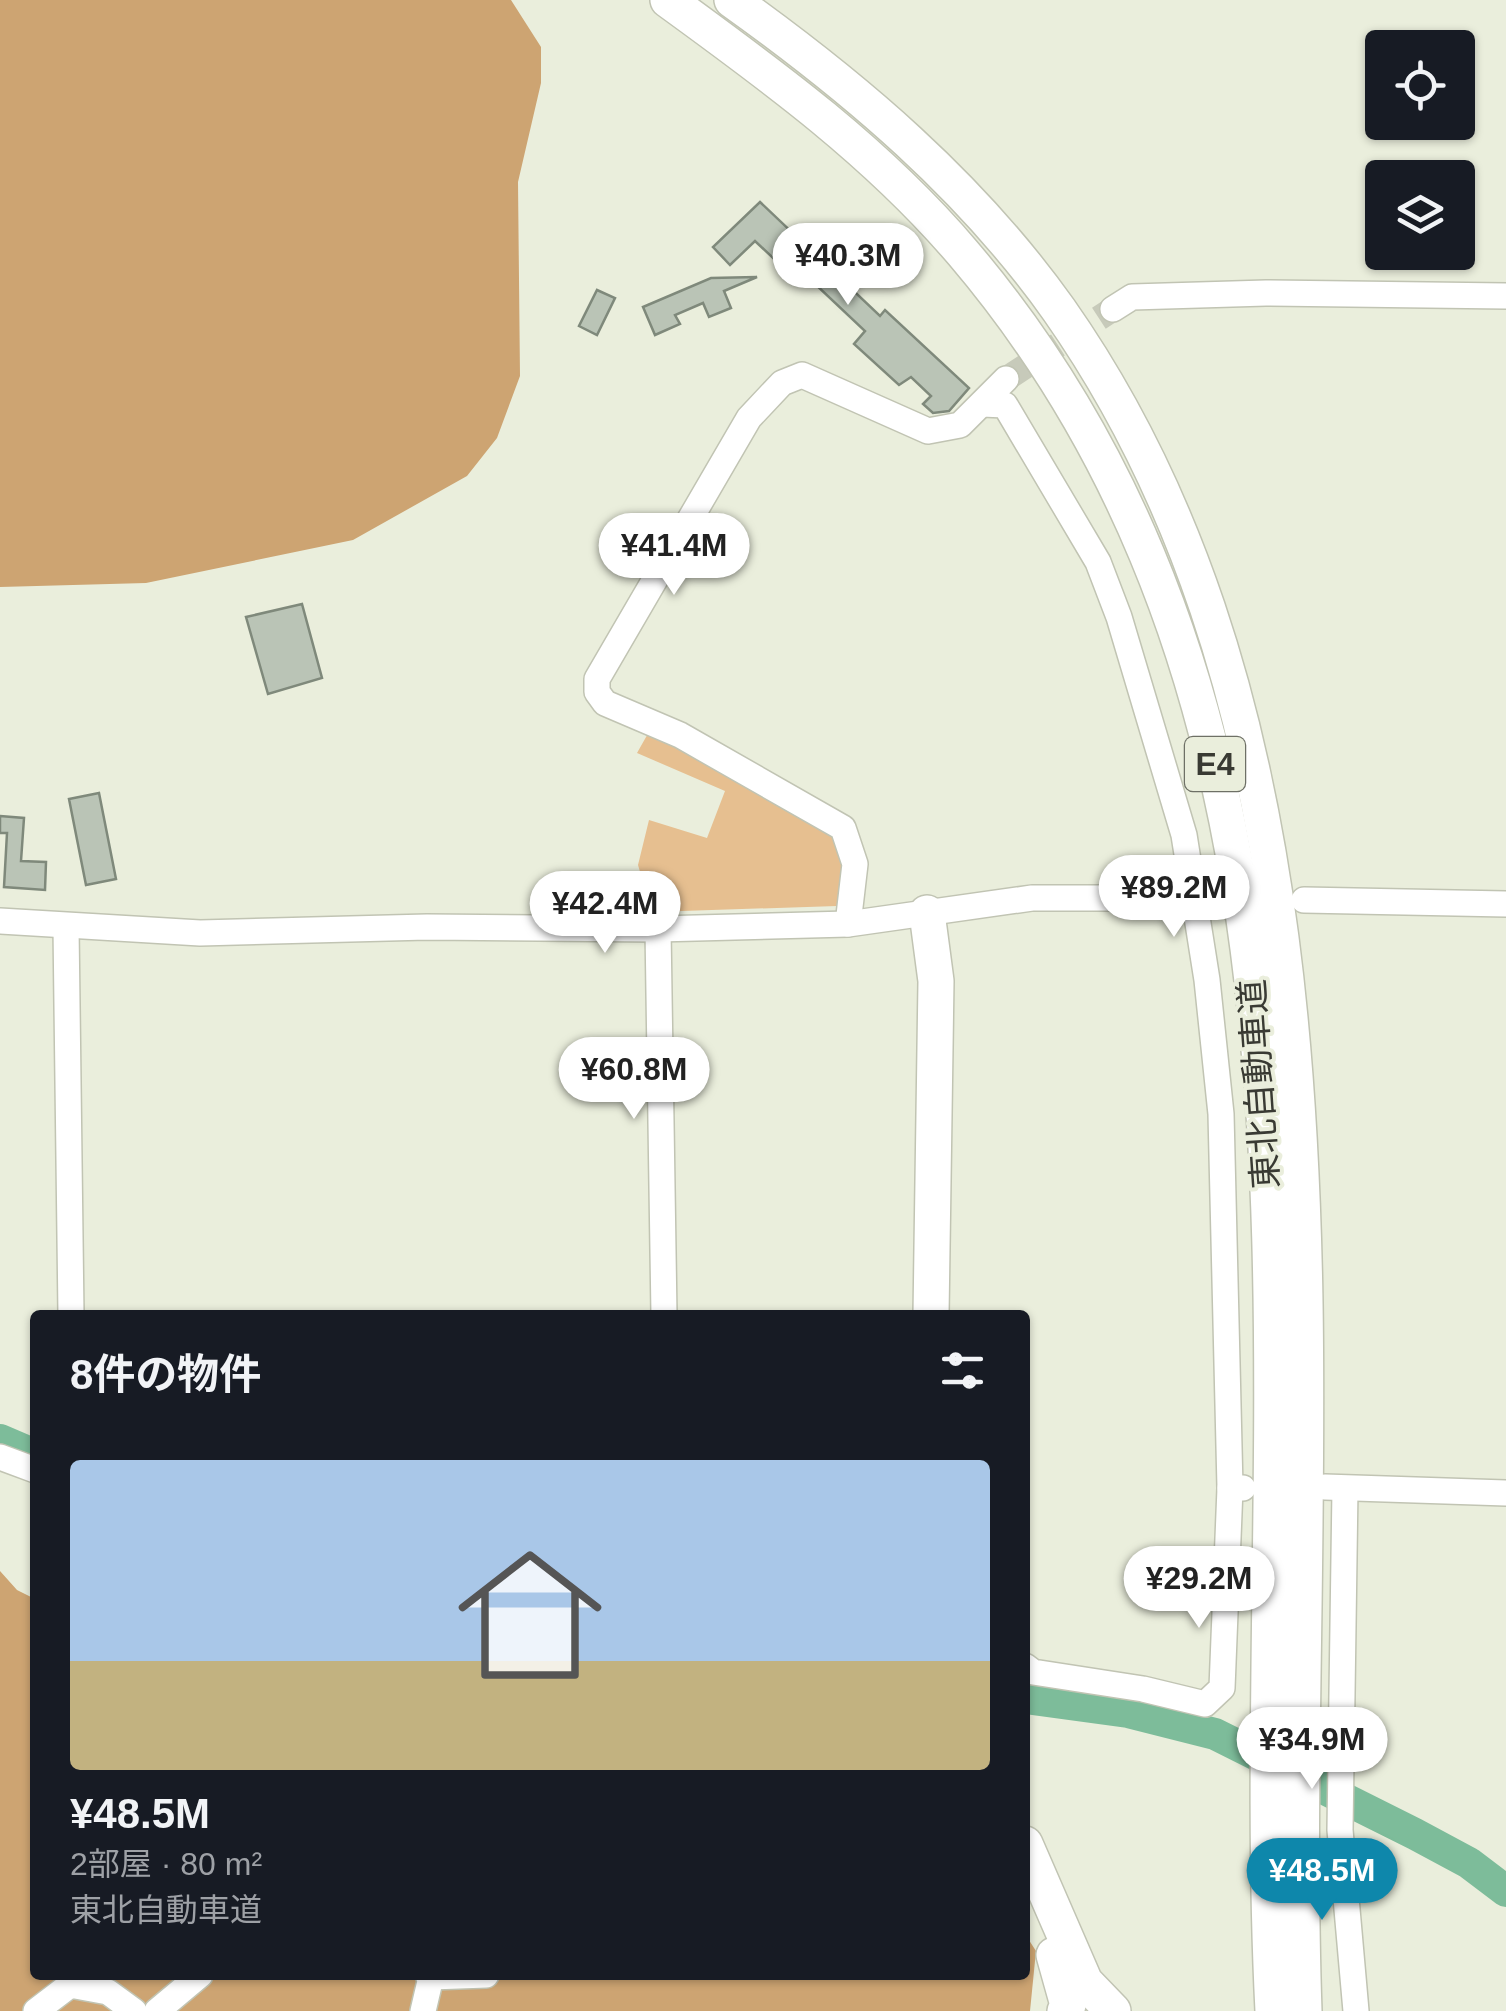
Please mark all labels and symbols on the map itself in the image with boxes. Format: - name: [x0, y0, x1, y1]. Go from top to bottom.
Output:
- pin: ¥40.3M: [767, 223, 929, 308]
- pin: ¥41.4M: [593, 513, 755, 598]
- road number: E4: [1185, 737, 1245, 791]
- pin: ¥89.2M: [1093, 855, 1255, 940]
- pin: ¥42.4M: [524, 871, 686, 956]
- street label: 東北自動車道: [1232, 978, 1285, 1190]
- pin: ¥60.8M: [553, 1037, 715, 1122]
- pin: ¥29.2M: [1118, 1546, 1280, 1631]
- pin: ¥34.9M: [1231, 1707, 1393, 1792]
- pin: ¥48.5M: [1241, 1838, 1403, 1923]

